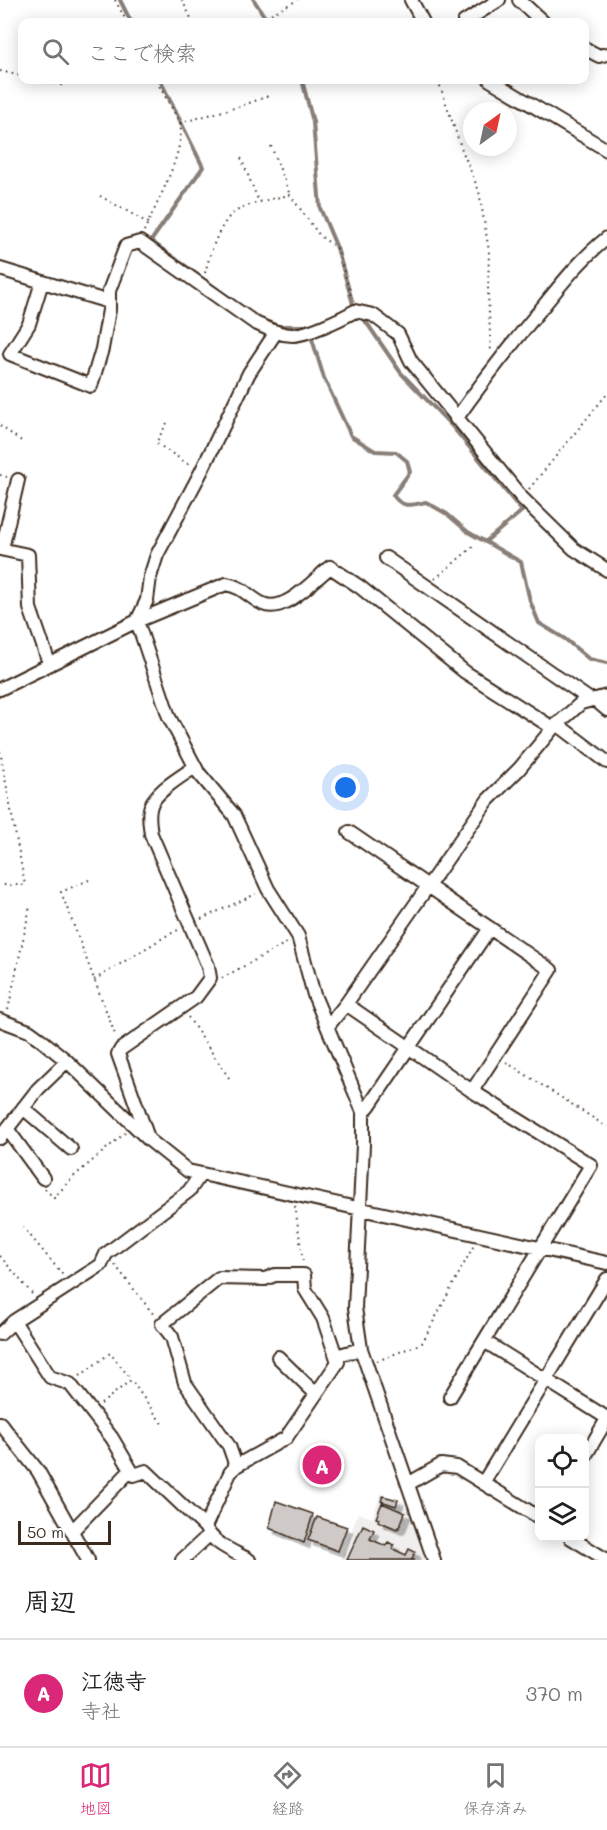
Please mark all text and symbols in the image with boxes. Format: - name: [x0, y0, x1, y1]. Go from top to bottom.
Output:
- search box: [18, 18, 589, 84]
- icon: search: [39, 35, 72, 68]
- text: ここで検索: [87, 38, 197, 67]
- north arrow: [463, 102, 517, 156]
- your location: [331, 773, 360, 802]
- map controls: [535, 1434, 589, 1542]
- button: locate: [535, 1434, 589, 1488]
- pin: A: [302, 1442, 342, 1488]
- button: layers: [535, 1488, 589, 1542]
- scale bar: [18, 1518, 111, 1546]
- text: 50 m: [27, 1521, 64, 1542]
- text: 周辺: [24, 1584, 76, 1618]
- text: 江徳寺: [81, 1666, 147, 1695]
- text: A: [37, 1680, 50, 1706]
- text: 370 m: [525, 1680, 583, 1706]
- text: 寺社: [81, 1697, 121, 1723]
- tab: 地図: [79, 1759, 112, 1819]
- tab: 経路: [271, 1759, 304, 1819]
- tab: 保存済み: [463, 1759, 527, 1819]

